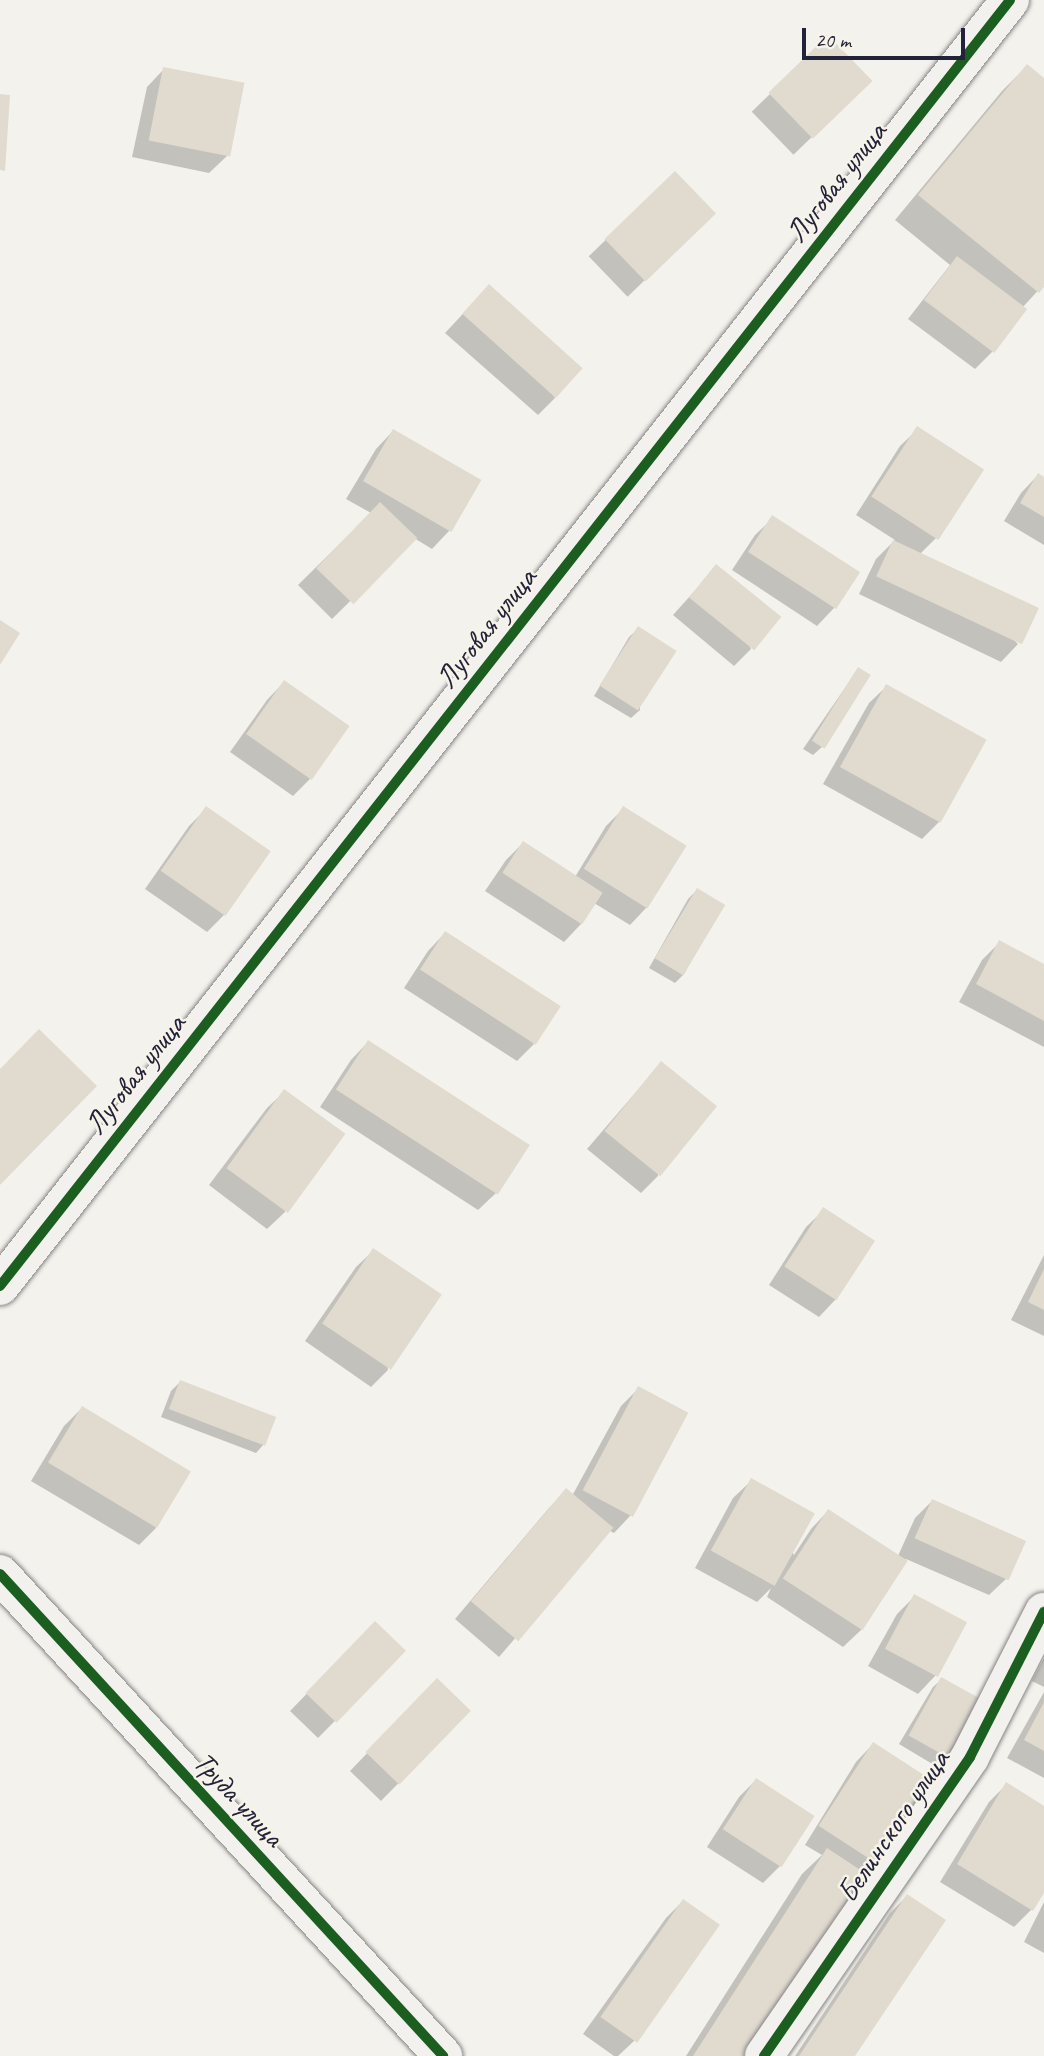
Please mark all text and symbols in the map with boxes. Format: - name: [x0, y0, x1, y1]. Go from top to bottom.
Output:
- scale bar: [806, 14, 969, 58]
- text: 20 m: [815, 27, 851, 53]
- street label: Луговая улица: [777, 114, 895, 250]
- street label: Луговая улица: [427, 560, 545, 696]
- street label: Луговая улица: [76, 1006, 194, 1142]
- street label: Белинского улица: [828, 1742, 958, 1910]
- street label: Труда улица: [185, 1743, 293, 1855]

